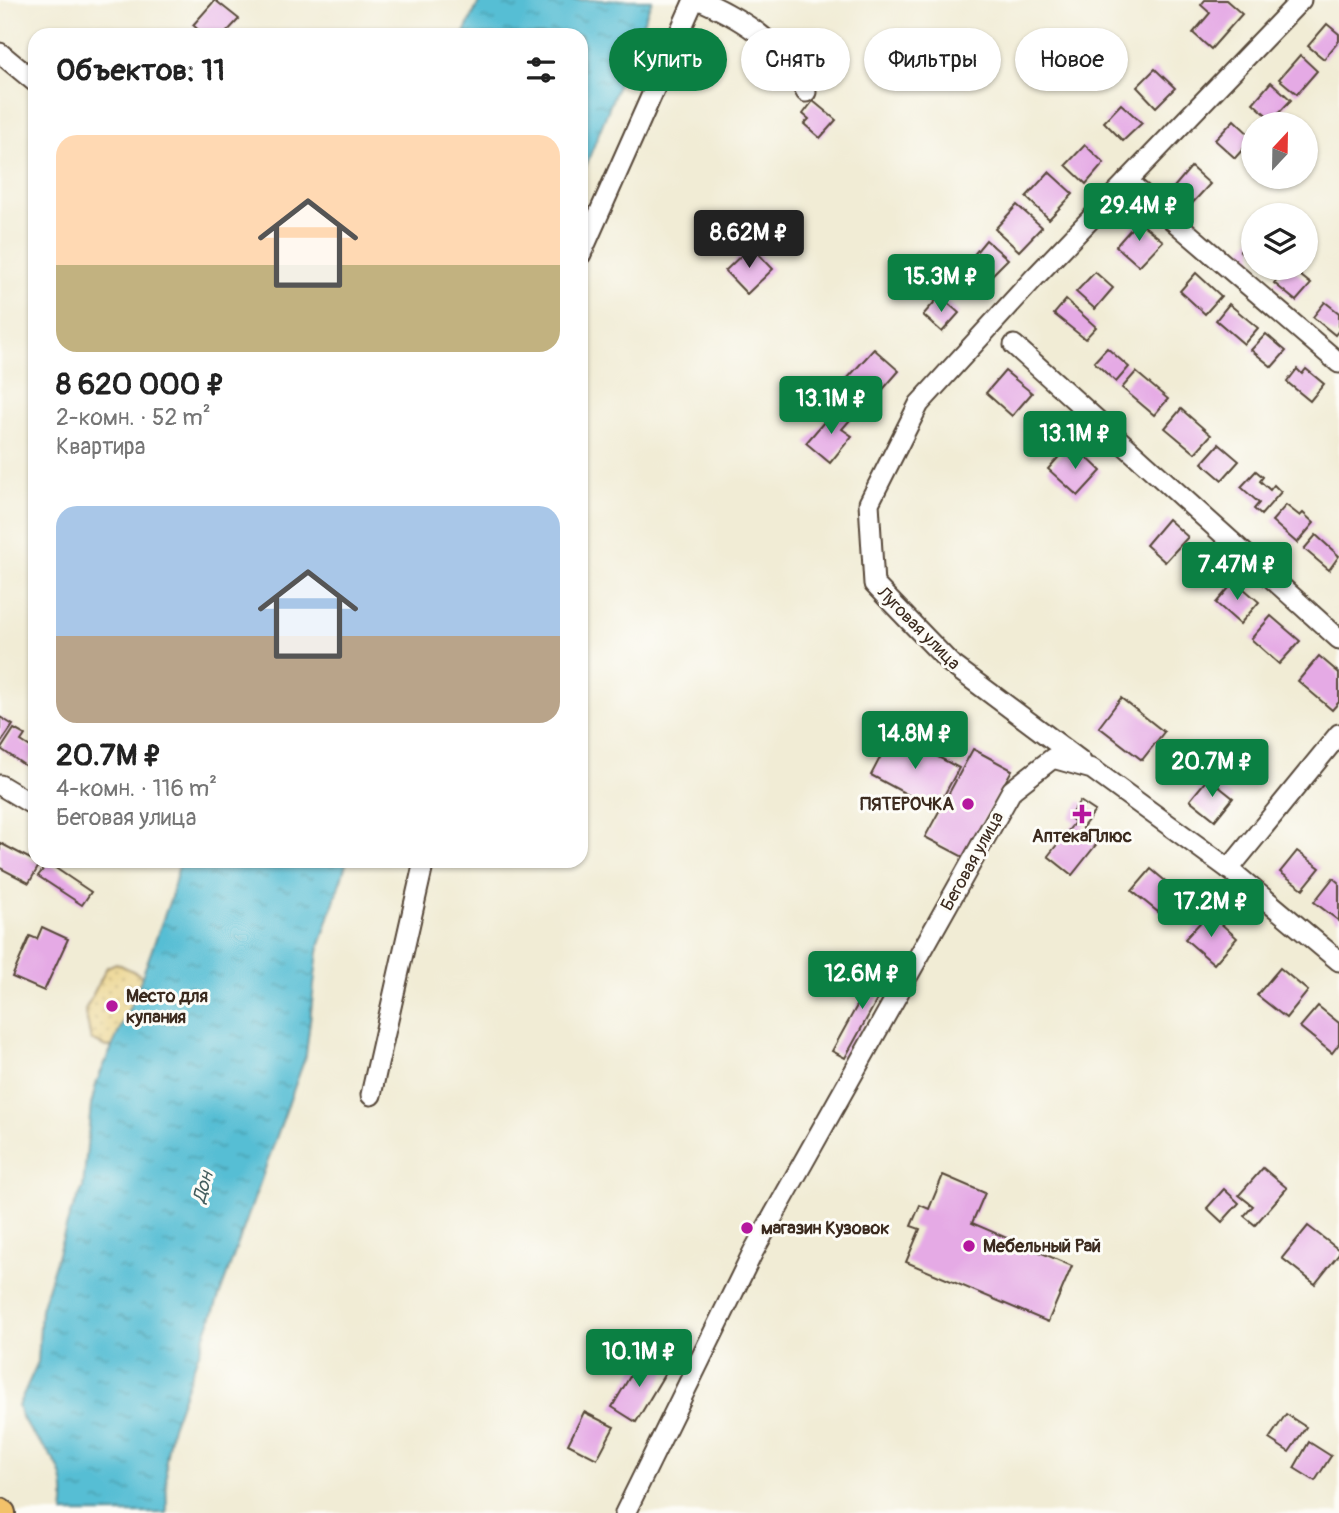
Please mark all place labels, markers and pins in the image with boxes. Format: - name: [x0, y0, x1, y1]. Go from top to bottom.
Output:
- pin: 29.4M ₽: [1074, 184, 1204, 243]
- pin: 8.62M ₽: [684, 210, 814, 270]
- pin: 15.3M ₽: [876, 254, 1006, 314]
- pin: 13.1M ₽: [766, 376, 896, 436]
- pin: 13.1M ₽: [1010, 412, 1140, 471]
- pin: 7.47M ₽: [1172, 542, 1302, 602]
- pin: 14.8M ₽: [850, 712, 980, 771]
- pin: 20.7M ₽: [1147, 740, 1277, 799]
- place label: ПЯТЕРОЧКА: [860, 793, 954, 816]
- marker: ПЯТЕРОЧКА: [960, 796, 976, 812]
- marker: АптекаПлюс: [1074, 806, 1090, 822]
- place label: АптекаПлюс: [1032, 825, 1132, 848]
- pin: 17.2M ₽: [1146, 880, 1276, 939]
- pin: 12.6M ₽: [797, 951, 927, 1011]
- place label: Место для купания: [126, 985, 208, 1029]
- marker: Место для купания: [104, 998, 120, 1014]
- place label: магазин Кузовок: [761, 1217, 890, 1240]
- marker: магазин Кузовок: [739, 1220, 755, 1236]
- place label: Мебельный Рай: [983, 1235, 1101, 1258]
- marker: Мебельный Рай: [961, 1238, 977, 1254]
- pin: 10.1M ₽: [574, 1330, 704, 1389]

